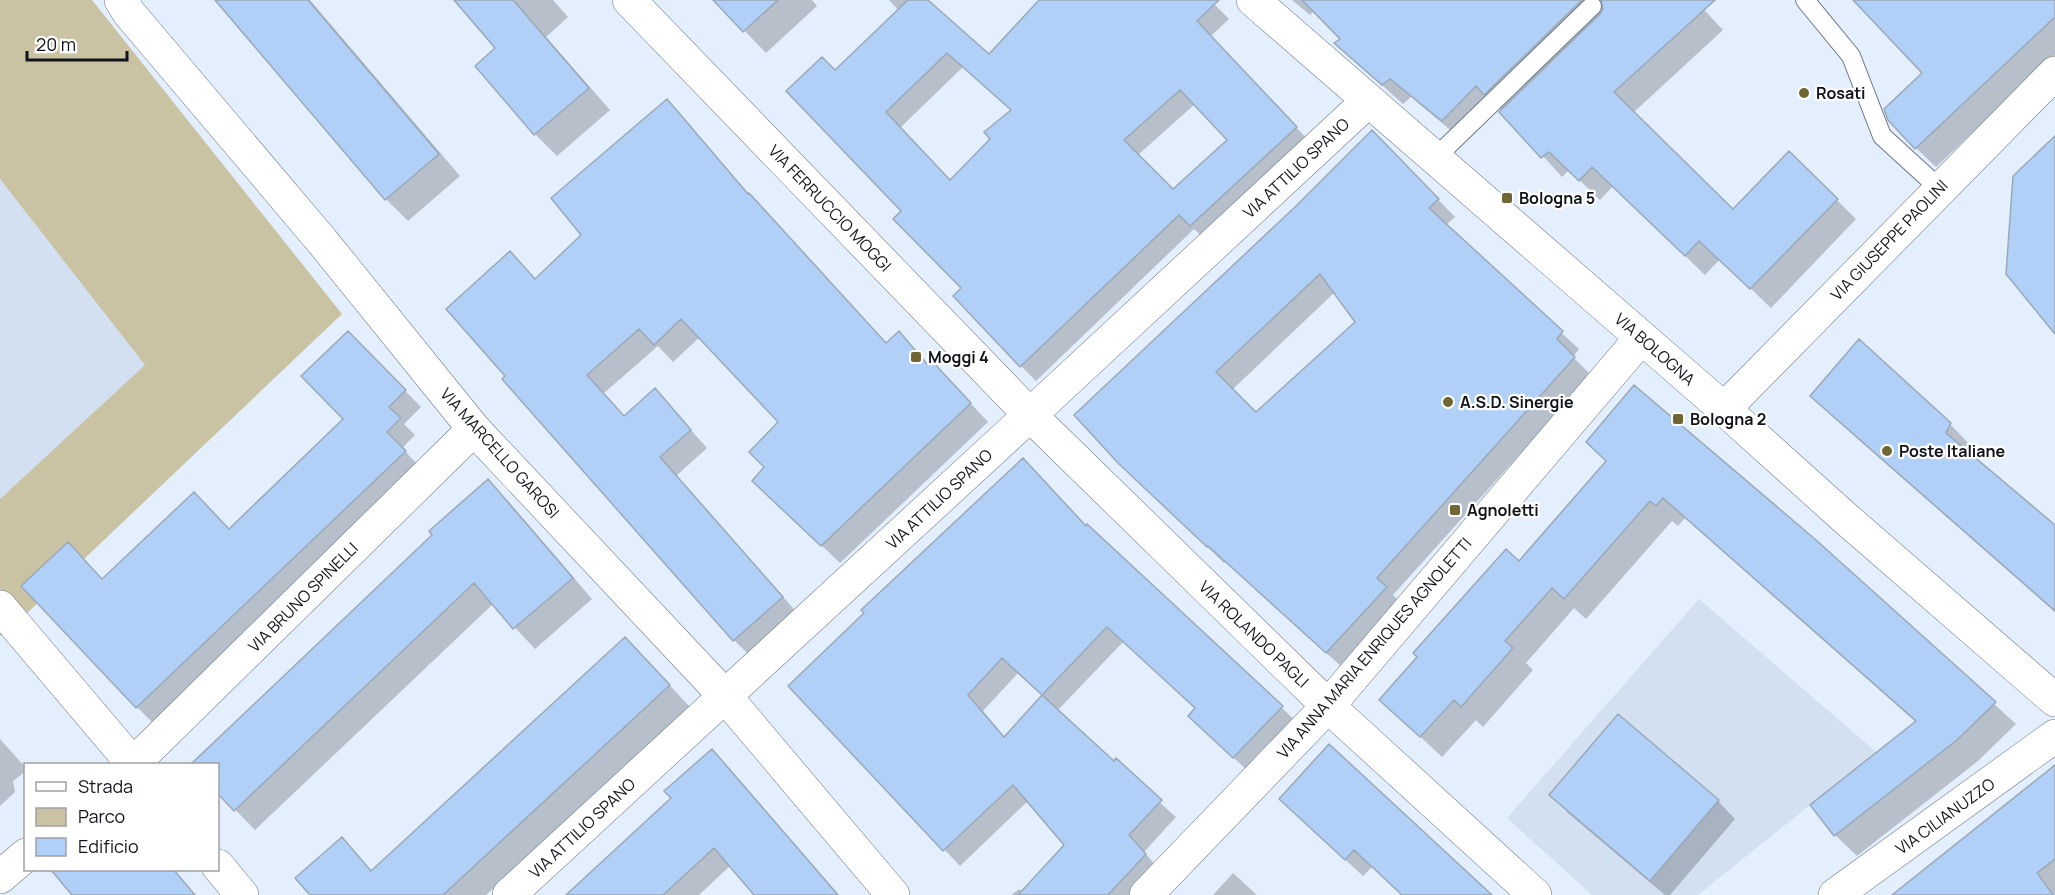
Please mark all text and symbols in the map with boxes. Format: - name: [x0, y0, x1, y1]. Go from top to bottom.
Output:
- scale bar: [27, 24, 128, 62]
- text: 20 m: [36, 32, 76, 56]
- place label: Rosati: [1816, 82, 1866, 104]
- marker: Rosati: [1797, 86, 1811, 100]
- street label: VIA ATTILIO SPANO: [1238, 113, 1354, 223]
- street label: VIA FERRUCCIO MOGGI: [764, 140, 896, 276]
- street label: VIA GIUSEPPE PAOLINI: [1826, 175, 1952, 305]
- place label: Bologna 5: [1519, 187, 1595, 209]
- marker: Bologna 5: [1500, 191, 1514, 205]
- street label: VIA BOLOGNA: [1610, 308, 1700, 390]
- place label: Moggi 4: [928, 346, 989, 368]
- marker: Moggi 4: [909, 350, 923, 364]
- street label: VIA MARCELLO GAROSI: [436, 383, 564, 523]
- place label: A.S.D. Sinergie: [1460, 391, 1574, 413]
- marker: A.S.D. Sinergie: [1441, 395, 1455, 409]
- place label: Bologna 2: [1690, 408, 1766, 430]
- marker: Bologna 2: [1671, 412, 1685, 426]
- place label: Poste Italiane: [1899, 440, 2005, 462]
- street label: VIA ATTILIO SPANO: [881, 444, 997, 554]
- marker: Poste Italiane: [1880, 444, 1894, 458]
- place label: Agnoletti: [1467, 499, 1539, 521]
- marker: Agnoletti: [1448, 503, 1462, 517]
- street label: VIA ANNA MARIA ENRIQUES AGNOLETTI: [1272, 533, 1476, 763]
- street label: VIA BRUNO SPINELLI: [243, 537, 363, 657]
- street label: VIA ROLANDO PAGLI: [1194, 576, 1314, 692]
- legend: [24, 763, 219, 871]
- street label: VIA CILIANUZZO: [1891, 772, 1999, 859]
- street label: VIA ATTILIO SPANO: [524, 773, 640, 883]
- text: Strada: [78, 774, 133, 798]
- text: Parco: [78, 804, 125, 828]
- text: Edificio: [78, 834, 139, 858]

